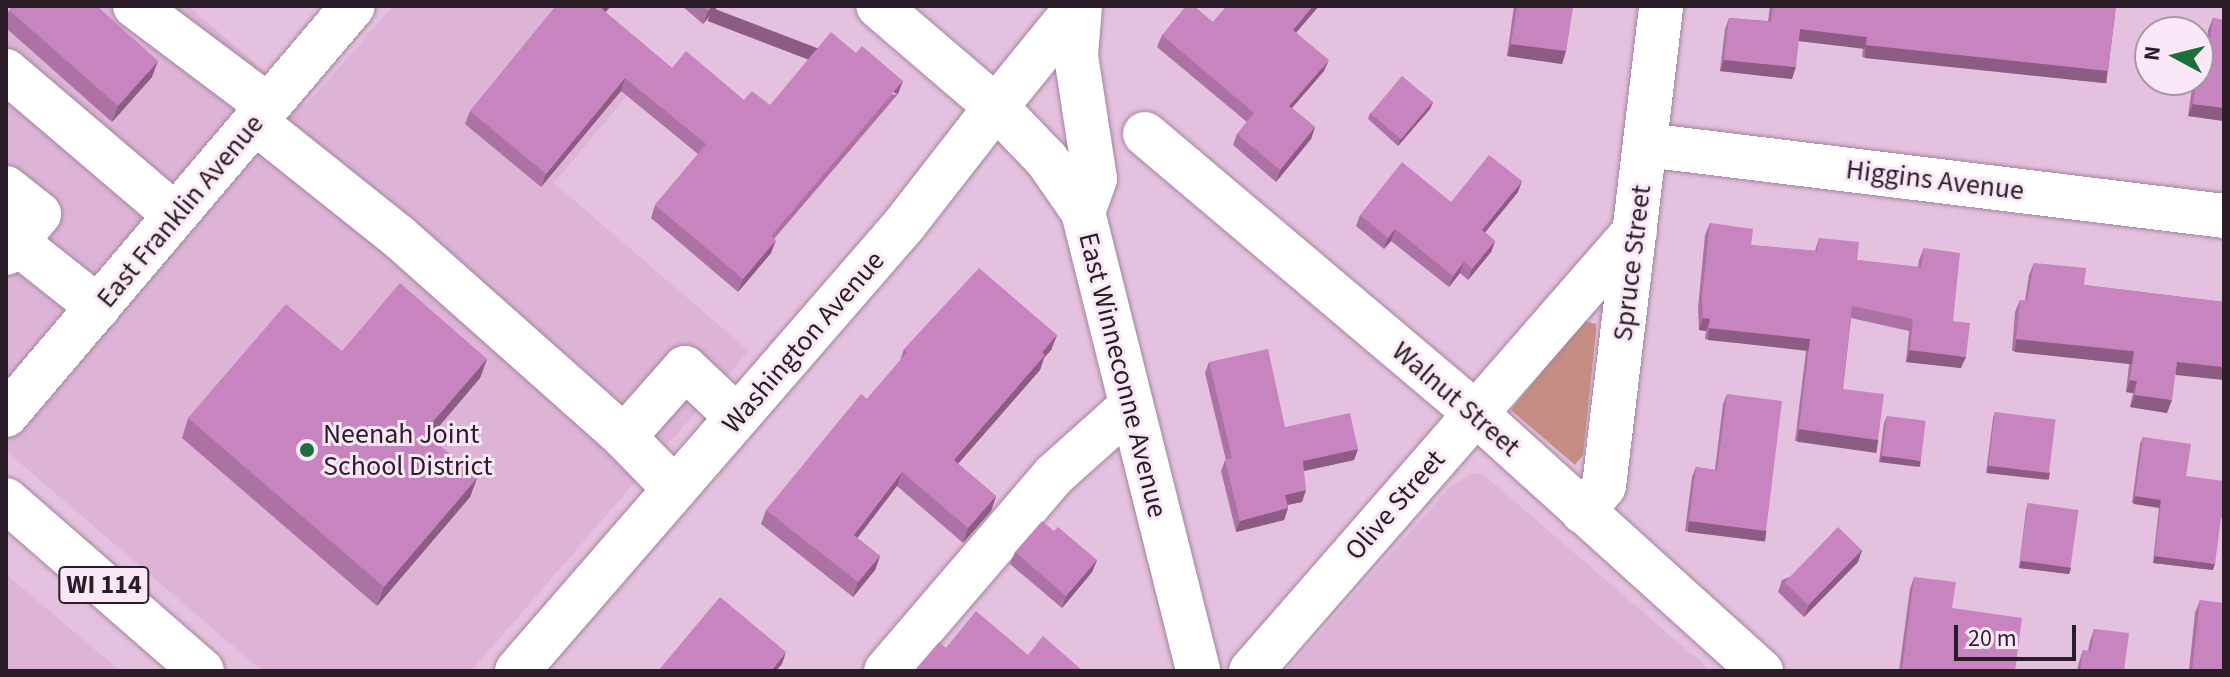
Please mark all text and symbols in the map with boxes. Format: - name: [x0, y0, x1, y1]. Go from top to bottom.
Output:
- north arrow: [2134, 16, 2214, 96]
- text: N: [2135, 44, 2169, 63]
- street label: East Franklin Avenue: [89, 108, 271, 314]
- street label: Higgins Avenue: [1844, 152, 2026, 208]
- street label: Spruce Street: [1606, 183, 1658, 343]
- street label: East Winneconne Avenue: [1071, 229, 1175, 521]
- street label: Washington Avenue: [715, 244, 891, 440]
- street label: Walnut Street: [1385, 334, 1527, 464]
- place label: Neenah Joint School District: [323, 417, 492, 483]
- marker: Neenah Joint School District: [298, 441, 316, 459]
- street label: Olive Street: [1338, 443, 1452, 567]
- road number: WI 114: [58, 563, 150, 607]
- scale bar: [1958, 609, 2080, 659]
- text: 20 m: [1968, 621, 2017, 656]

